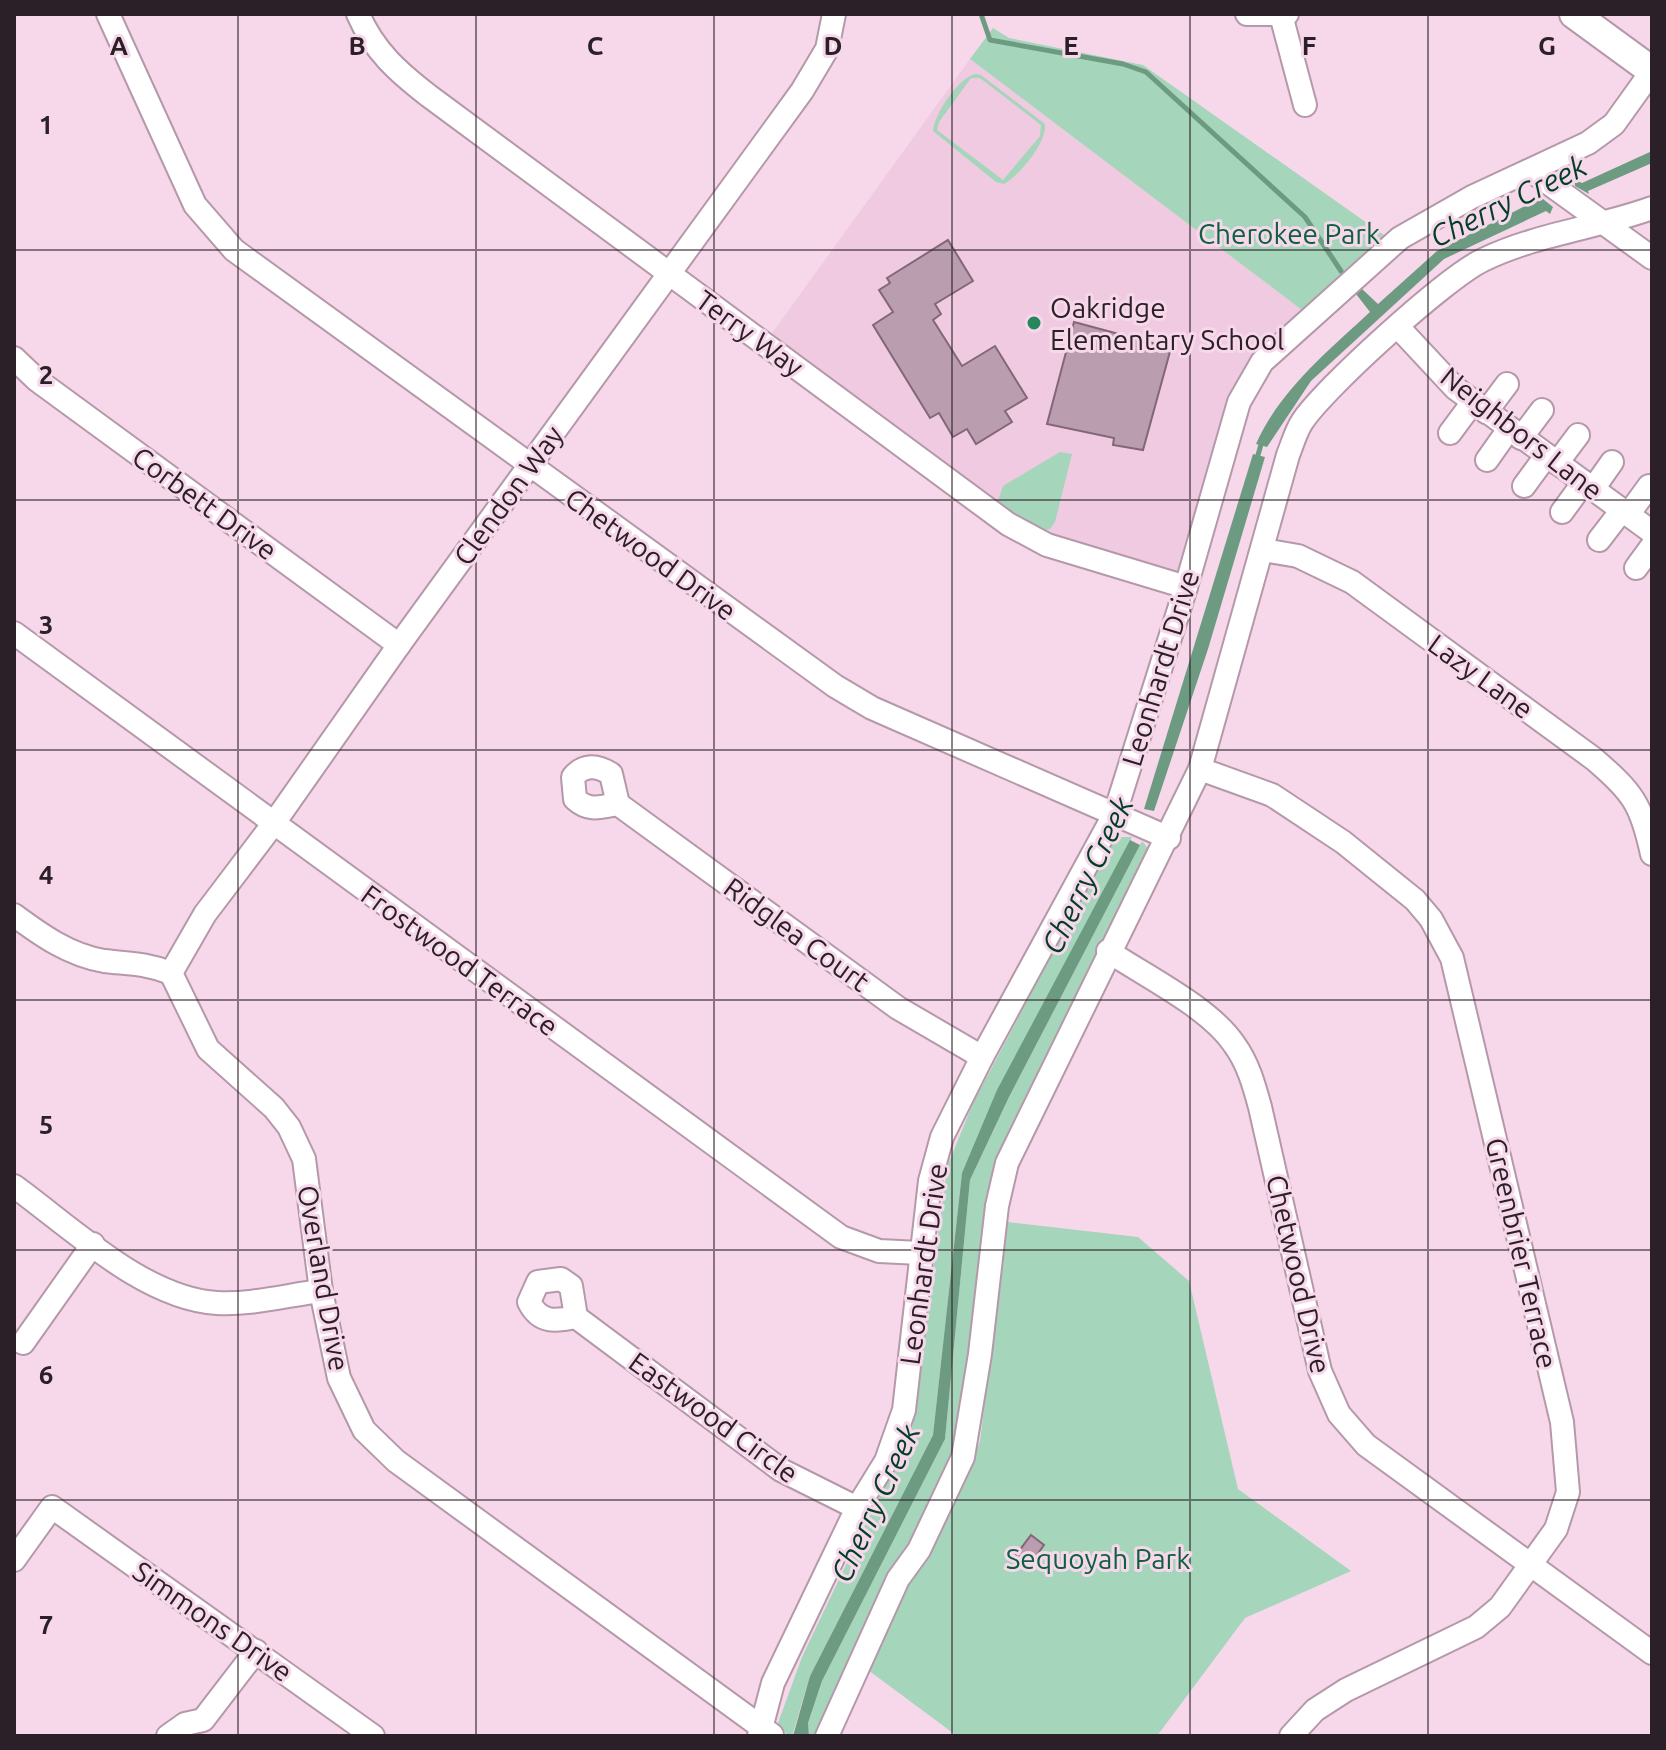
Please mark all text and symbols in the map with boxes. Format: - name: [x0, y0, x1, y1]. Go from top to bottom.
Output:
- text: A: [110, 31, 129, 60]
- text: B: [348, 31, 366, 60]
- text: C: [587, 31, 604, 60]
- text: D: [824, 31, 842, 60]
- text: E: [1063, 31, 1079, 60]
- text: F: [1302, 31, 1316, 60]
- text: G: [1538, 31, 1556, 60]
- text: 1: [39, 110, 53, 139]
- water label: Cherry Creek: [1424, 148, 1593, 254]
- park label: Cherokee Park: [1198, 218, 1380, 249]
- street label: Terry Way: [690, 284, 810, 382]
- place label: Oakridge Elementary School: [1050, 292, 1284, 355]
- marker: Oakridge Elementary School: [1025, 314, 1043, 332]
- text: 2: [39, 360, 53, 389]
- street label: Neighbors Lane: [1435, 360, 1609, 506]
- street label: Clendon Way: [447, 419, 569, 571]
- street label: Corbett Drive: [127, 440, 283, 566]
- street label: Chetwood Drive: [560, 482, 742, 626]
- street label: Leonhardt Drive: [1115, 566, 1205, 770]
- text: 3: [39, 610, 53, 639]
- street label: Lazy Lane: [1423, 628, 1539, 724]
- water label: Cherry Creek: [1034, 790, 1140, 959]
- text: 4: [39, 860, 53, 889]
- street label: Ridglea Court: [719, 871, 875, 997]
- street label: Frostwood Terrace: [356, 878, 564, 1042]
- text: 5: [39, 1110, 53, 1139]
- street label: Greenbrier Terrace: [1480, 1135, 1564, 1371]
- street label: Leonhardt Drive: [894, 1161, 952, 1367]
- street label: Chetwood Drive: [1261, 1172, 1337, 1376]
- street label: Overland Drive: [292, 1183, 356, 1373]
- street label: Eastwood Circle: [624, 1345, 804, 1489]
- text: 6: [39, 1360, 53, 1389]
- water label: Cherry Creek: [824, 1418, 927, 1587]
- park label: Sequoyah Park: [1006, 1543, 1190, 1574]
- street label: Simmons Drive: [128, 1555, 298, 1687]
- text: 7: [39, 1610, 53, 1639]

